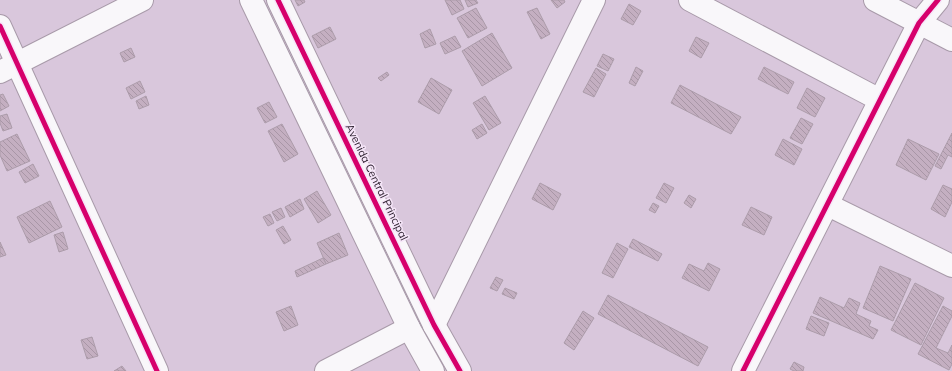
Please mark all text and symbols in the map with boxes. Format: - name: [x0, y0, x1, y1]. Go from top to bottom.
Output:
- street label: Avenida Central Principal: [343, 121, 411, 243]

